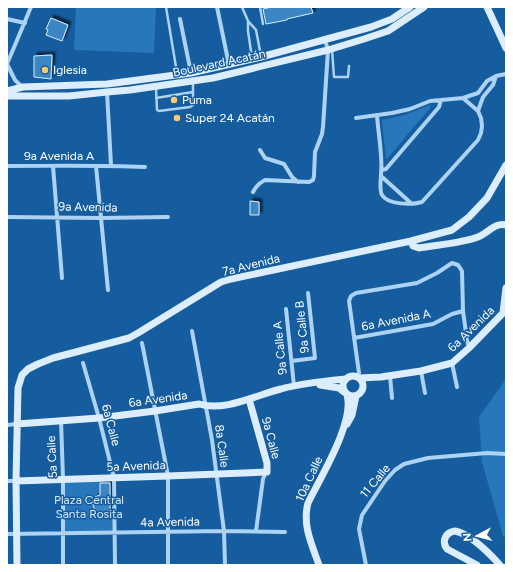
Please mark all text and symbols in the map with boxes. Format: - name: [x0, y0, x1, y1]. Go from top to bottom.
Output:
- street label: Boulevard Acatán: [171, 46, 267, 80]
- place label: Iglesia: [53, 63, 87, 77]
- marker: Iglesia: [40, 65, 50, 75]
- place label: Puma: [182, 93, 212, 107]
- marker: Puma: [169, 95, 179, 105]
- place label: Super 24 Acatán: [185, 111, 275, 125]
- marker: Super 24 Acatán: [172, 113, 182, 123]
- street label: 9a Avenida A: [24, 149, 94, 163]
- street label: 9a Avenida: [58, 199, 118, 215]
- street label: 7a Avenida: [221, 251, 281, 279]
- street label: 9a Calle B: [292, 300, 312, 354]
- street label: 6a Avenida: [445, 303, 497, 355]
- street label: 6a Avenida A: [360, 306, 432, 334]
- street label: 9a Calle A: [270, 321, 290, 375]
- street label: 6a Avenida: [128, 388, 188, 410]
- street label: 6a Calle: [99, 403, 123, 448]
- street label: 9a Calle: [259, 416, 283, 461]
- street label: 8a Calle: [212, 424, 232, 469]
- street label: 5a Calle: [44, 435, 60, 479]
- street label: 10a Calle: [292, 454, 326, 504]
- street label: 5a Avenida: [106, 458, 166, 474]
- street label: 11 Calle: [357, 461, 393, 501]
- park label: Plaza Central Santa Rosita: [54, 493, 124, 521]
- street label: 4a Avenida: [140, 514, 200, 530]
- north arrow: [457, 516, 497, 556]
- text: N: [461, 532, 475, 542]

